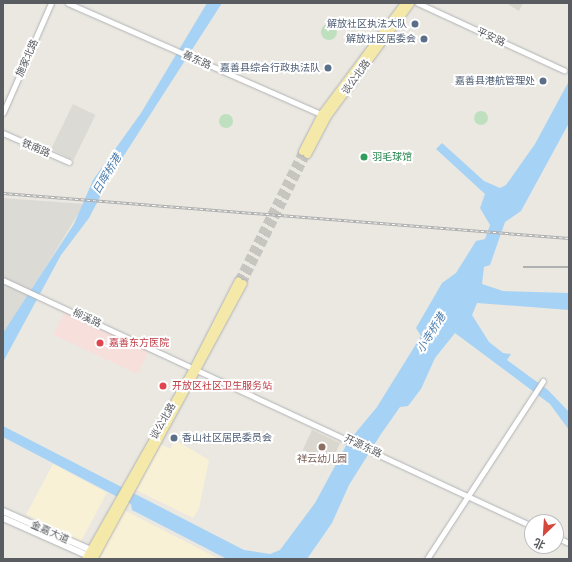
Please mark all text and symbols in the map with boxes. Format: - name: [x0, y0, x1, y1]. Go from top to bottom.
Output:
- place label: 解放社区执法大队: [327, 18, 407, 30]
- marker: 解放社区执法大队: [410, 19, 420, 29]
- street label: 平安路: [475, 25, 507, 49]
- place label: 解放社区居委会: [346, 33, 416, 45]
- marker: 解放社区居委会: [419, 34, 429, 44]
- street label: 施家北路: [13, 37, 41, 79]
- street label: 善东路: [181, 48, 213, 72]
- street label: 谈公北路: [339, 57, 373, 97]
- place label: 嘉善县综合行政执法队: [220, 62, 320, 74]
- marker: 嘉善县综合行政执法队: [323, 63, 333, 73]
- place label: 嘉善县港航管理处: [455, 75, 535, 87]
- marker: 嘉善县港航管理处: [538, 76, 548, 86]
- street label: 铁南路: [20, 137, 52, 159]
- place label: 羽毛球馆: [372, 151, 412, 163]
- water label: 日晖桥港: [90, 152, 124, 196]
- marker: 羽毛球馆: [359, 152, 369, 162]
- street label: 柳溪路: [71, 306, 103, 330]
- water label: 小寺桥港: [414, 311, 448, 355]
- marker: 嘉善东方医院: [94, 337, 106, 349]
- place label: 嘉善东方医院: [109, 337, 169, 349]
- marker: 开放区社区卫生服务站: [157, 380, 169, 392]
- place label: 开放区社区卫生服务站: [172, 380, 272, 392]
- street label: 谈公北路: [148, 401, 178, 441]
- place label: 香山社区居民委员会: [182, 432, 272, 444]
- street label: 开源东路: [342, 432, 384, 460]
- marker: 香山社区居民委员会: [169, 433, 179, 443]
- marker: 祥云幼儿园: [317, 442, 327, 452]
- place label: 祥云幼儿园: [297, 453, 347, 465]
- north arrow: [524, 514, 564, 554]
- street label: 金嘉大道: [29, 518, 71, 546]
- text: 北: [531, 536, 547, 553]

